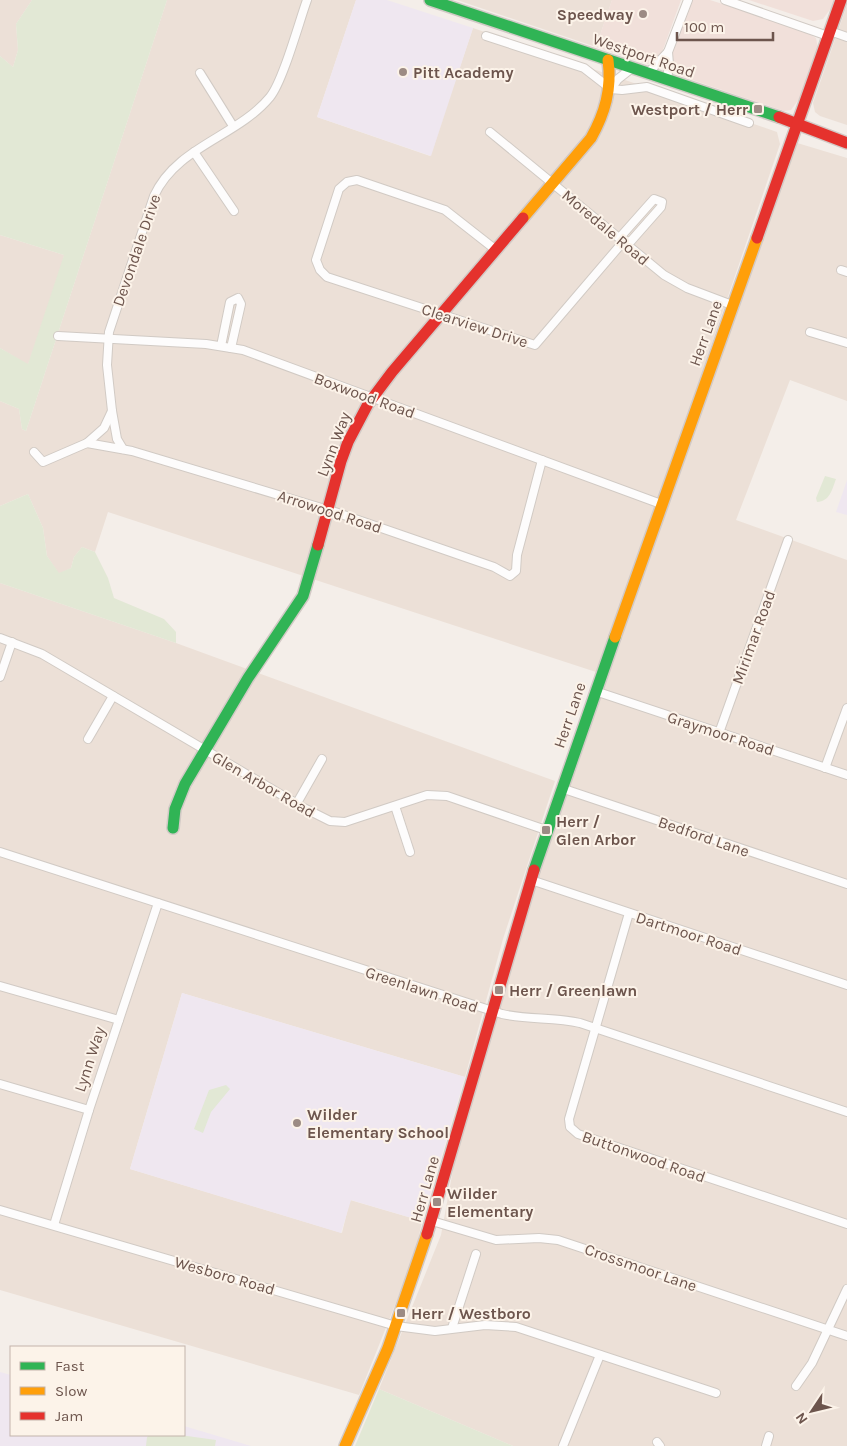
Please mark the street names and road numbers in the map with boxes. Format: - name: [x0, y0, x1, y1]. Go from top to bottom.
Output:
- street label: Westport Road: [590, 29, 698, 82]
- street label: Moredale Road: [558, 185, 653, 269]
- street label: Devondale Drive: [108, 192, 165, 309]
- street label: Herr Lane: [685, 298, 726, 369]
- street label: Clearview Drive: [419, 299, 531, 352]
- street label: Boxwood Road: [312, 368, 418, 423]
- street label: Lynn Way: [312, 409, 355, 479]
- street label: Arrowood Road: [275, 486, 384, 537]
- street label: Mirimar Road: [728, 587, 779, 687]
- street label: Herr Lane: [549, 680, 590, 751]
- street label: Graymoor Road: [665, 707, 777, 760]
- street label: Glen Arbor Road: [209, 747, 319, 822]
- street label: Bedford Lane: [656, 812, 752, 861]
- street label: Dartmoor Road: [634, 907, 744, 960]
- street label: Greenlawn Road: [363, 962, 481, 1017]
- street label: Lynn Way: [70, 1024, 109, 1094]
- street label: Buttonwood Road: [580, 1126, 708, 1186]
- street label: Herr Lane: [406, 1154, 443, 1225]
- street label: Crossmoor Lane: [582, 1239, 699, 1296]
- street label: Wesboro Road: [172, 1252, 277, 1299]

